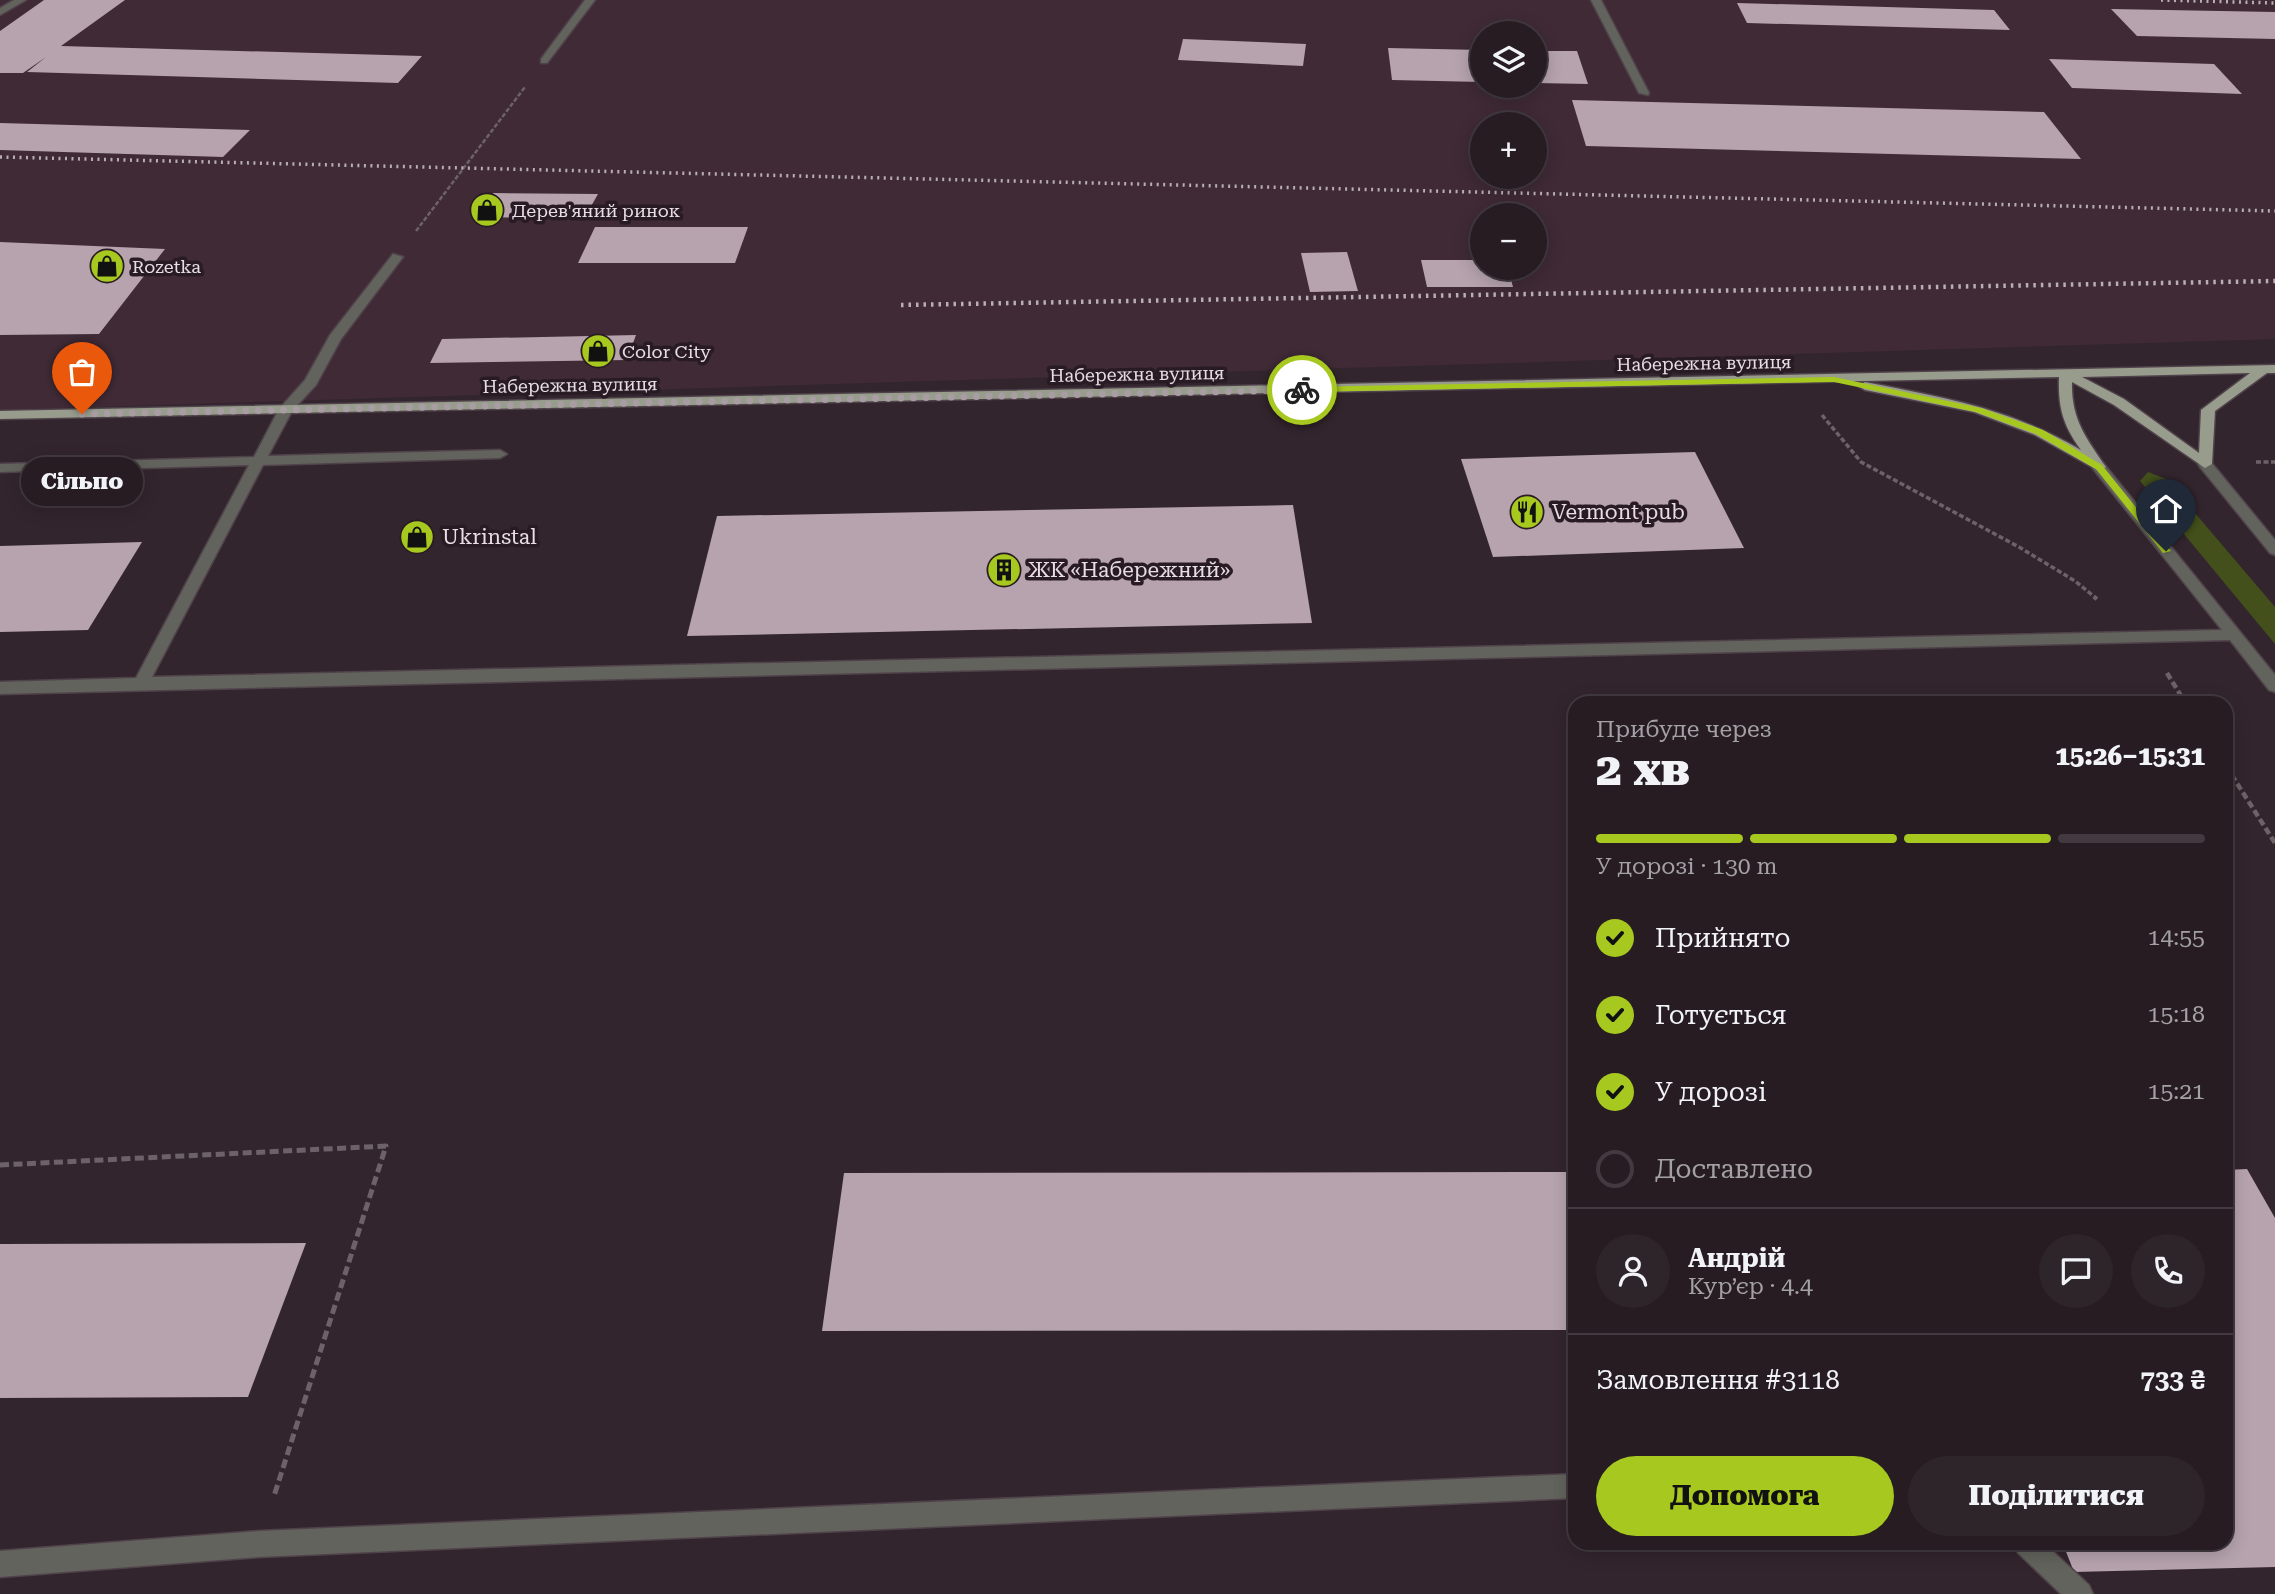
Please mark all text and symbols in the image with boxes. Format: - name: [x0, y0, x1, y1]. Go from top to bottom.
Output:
- map controls: [1470, 21, 1547, 280]
- button: layers: [1470, 21, 1547, 98]
- button: +: [1470, 112, 1547, 189]
- shop icon: Дерев'яний ринок: [468, 191, 506, 229]
- place label: Дерев'яний ринок: [512, 200, 680, 221]
- button: −: [1470, 203, 1547, 280]
- shop icon: Rozetka: [88, 247, 126, 285]
- place label: Rozetka: [132, 256, 201, 277]
- shop icon: Color City: [579, 332, 617, 370]
- place label: Color City: [622, 341, 711, 362]
- pin: [52, 342, 112, 414]
- street label: Набережна вулиця: [1616, 351, 1792, 375]
- icon: bag: [63, 353, 101, 391]
- courier: [1267, 355, 1337, 425]
- street label: Набережна вулиця: [1049, 362, 1225, 386]
- icon: bike: [1283, 371, 1321, 409]
- street label: Набережна вулиця: [482, 373, 658, 397]
- callout: Сільпо: [21, 456, 143, 505]
- text: Сільпо: [41, 468, 123, 495]
- pin: [2136, 479, 2196, 551]
- icon: home: [2147, 490, 2185, 528]
- restaurant icon: Vermont pub: [1508, 493, 1546, 531]
- place label: Vermont pub: [1552, 500, 1685, 524]
- shop icon: Ukrinstal: [398, 518, 436, 556]
- place label: Ukrinstal: [442, 525, 537, 549]
- building icon: ЖК «Набережний»: [985, 551, 1023, 589]
- place label: ЖК «Набережний»: [1028, 558, 1230, 582]
- text: Прибуде через: [1596, 716, 1772, 743]
- text: 15:26–15:31: [2055, 741, 2205, 771]
- text: 2 хв: [1596, 742, 1690, 796]
- text: У дорозі · 130 m: [1596, 853, 1778, 880]
- icon: check: [1596, 919, 1634, 957]
- text: Прийнято: [1655, 923, 1790, 953]
- text: 14:55: [2148, 924, 2205, 951]
- icon: check: [1596, 996, 1634, 1034]
- text: Готується: [1655, 1000, 1787, 1030]
- text: 15:18: [2148, 1001, 2205, 1028]
- icon: check: [1596, 1073, 1634, 1111]
- text: У дорозі: [1655, 1077, 1767, 1107]
- text: 15:21: [2148, 1078, 2205, 1105]
- text: Доставлено: [1655, 1154, 1813, 1184]
- button: person: [1596, 1234, 1670, 1308]
- button: chat: [2039, 1234, 2113, 1308]
- button: phone: [2131, 1234, 2205, 1308]
- text: Андрій: [1688, 1243, 1785, 1273]
- text: Кур’єр · 4.4: [1688, 1273, 1813, 1300]
- text: Замовлення #3118: [1596, 1365, 1840, 1395]
- text: 733 ₴: [2140, 1365, 2205, 1395]
- button: Допомога: [1596, 1456, 1894, 1536]
- button: Поділитися: [1908, 1456, 2205, 1536]

